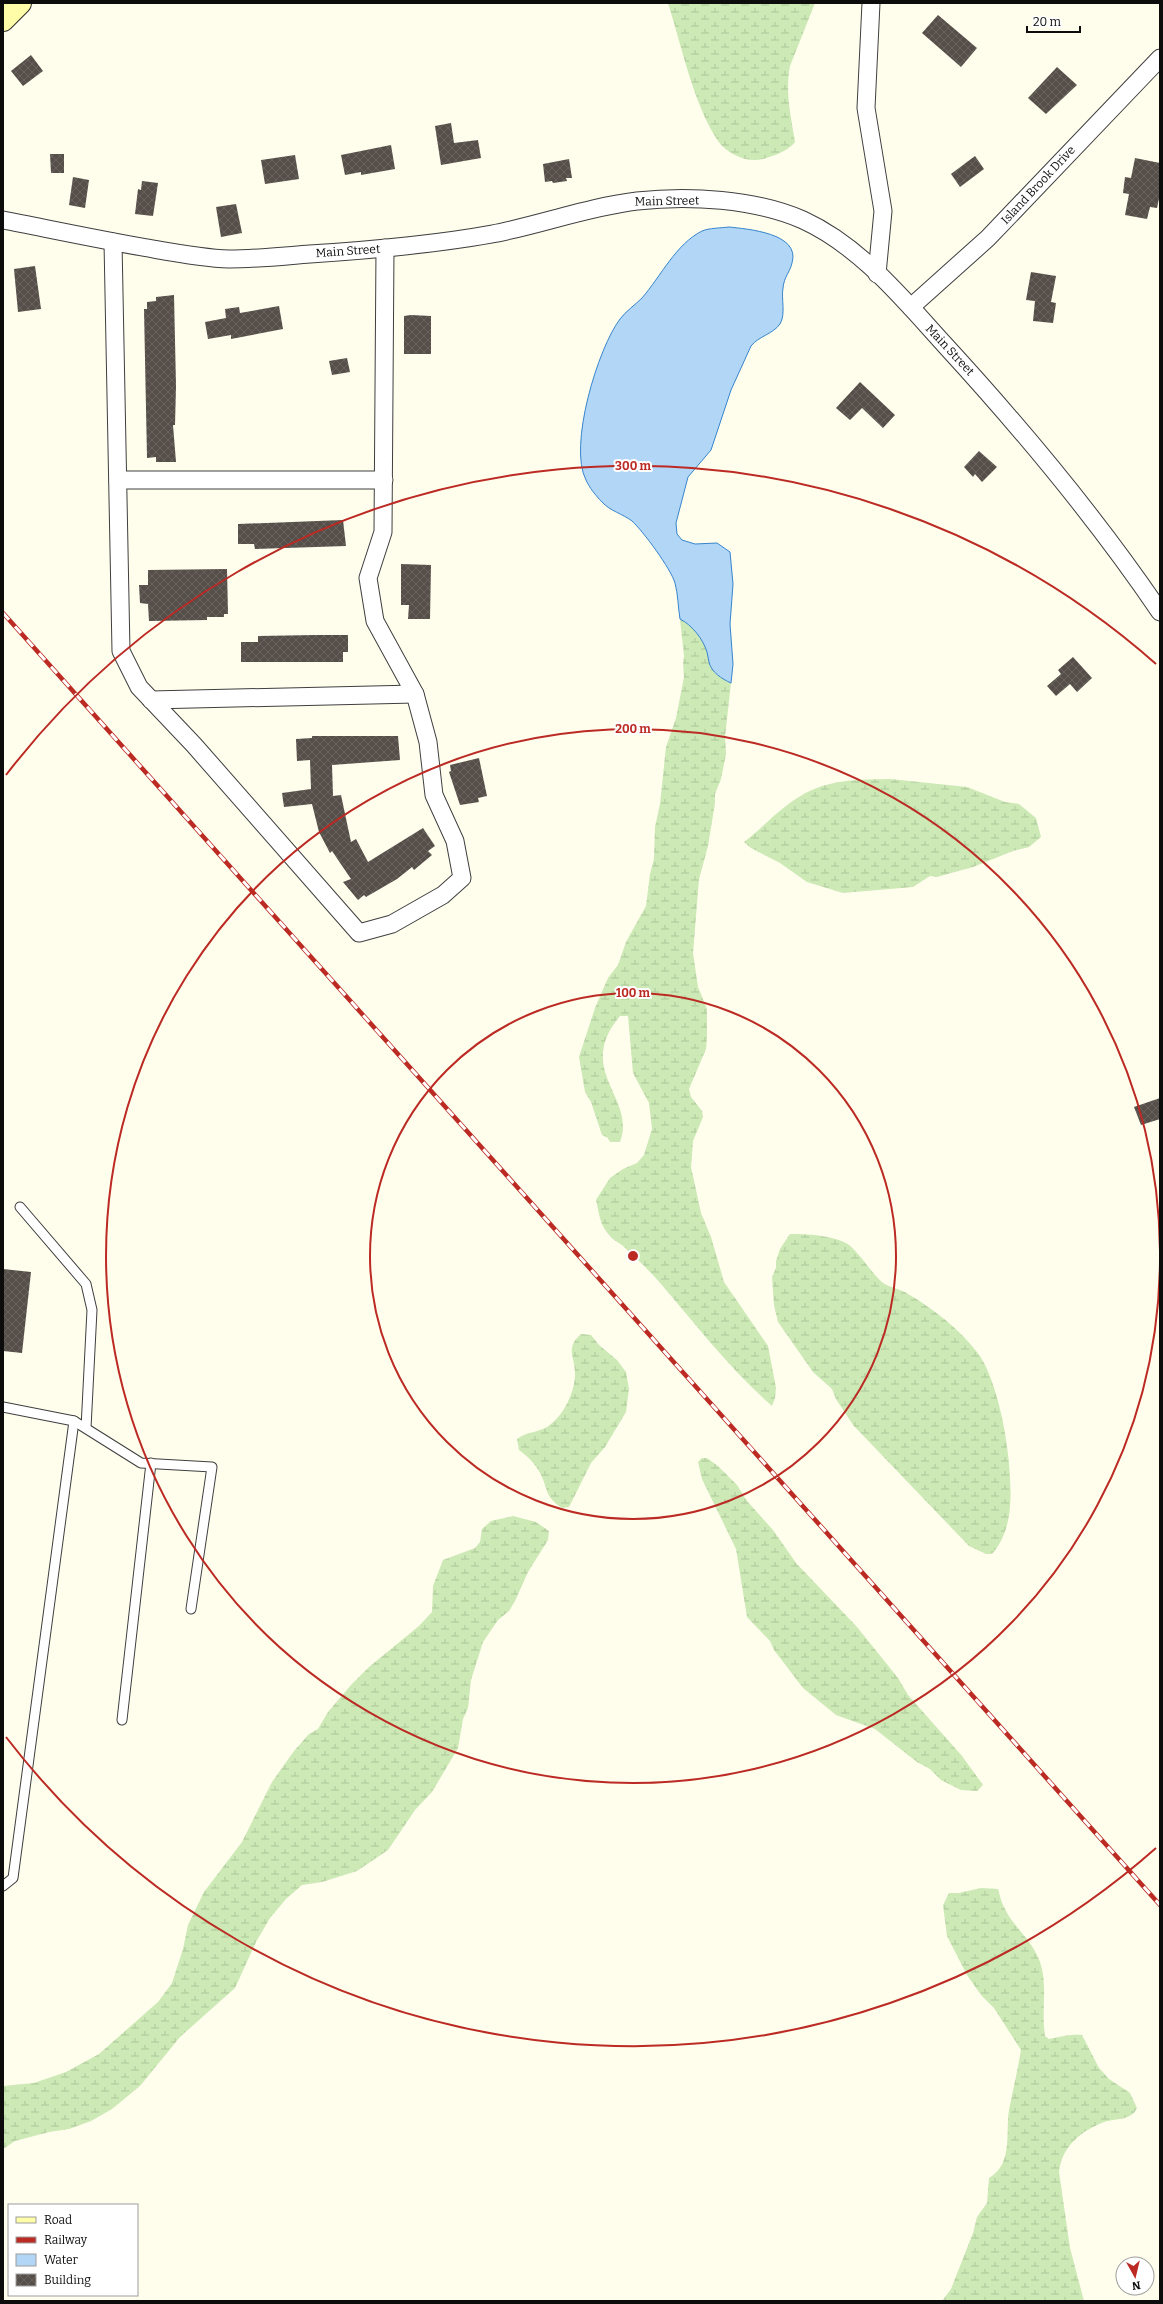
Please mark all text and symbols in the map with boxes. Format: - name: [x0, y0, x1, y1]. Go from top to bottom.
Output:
- scale bar: [1027, 8, 1080, 34]
- text: 20 m: [1033, 15, 1062, 29]
- street label: Island Brook Drive: [998, 143, 1078, 227]
- street label: Main Street: [635, 193, 700, 209]
- street label: Main Street: [315, 242, 381, 260]
- street label: Main Street: [923, 322, 978, 379]
- text: 300 m: [615, 459, 651, 473]
- text: 200 m: [615, 722, 651, 736]
- text: 100 m: [616, 986, 651, 1000]
- centre of rings: [626, 1249, 640, 1263]
- legend: [8, 2204, 138, 2296]
- text: Road: [44, 2213, 72, 2227]
- text: Railway: [44, 2233, 88, 2247]
- text: Water: [44, 2253, 79, 2267]
- north arrow: [1115, 2256, 1155, 2296]
- text: Building: [44, 2273, 91, 2287]
- text: N: [1131, 2278, 1141, 2293]

